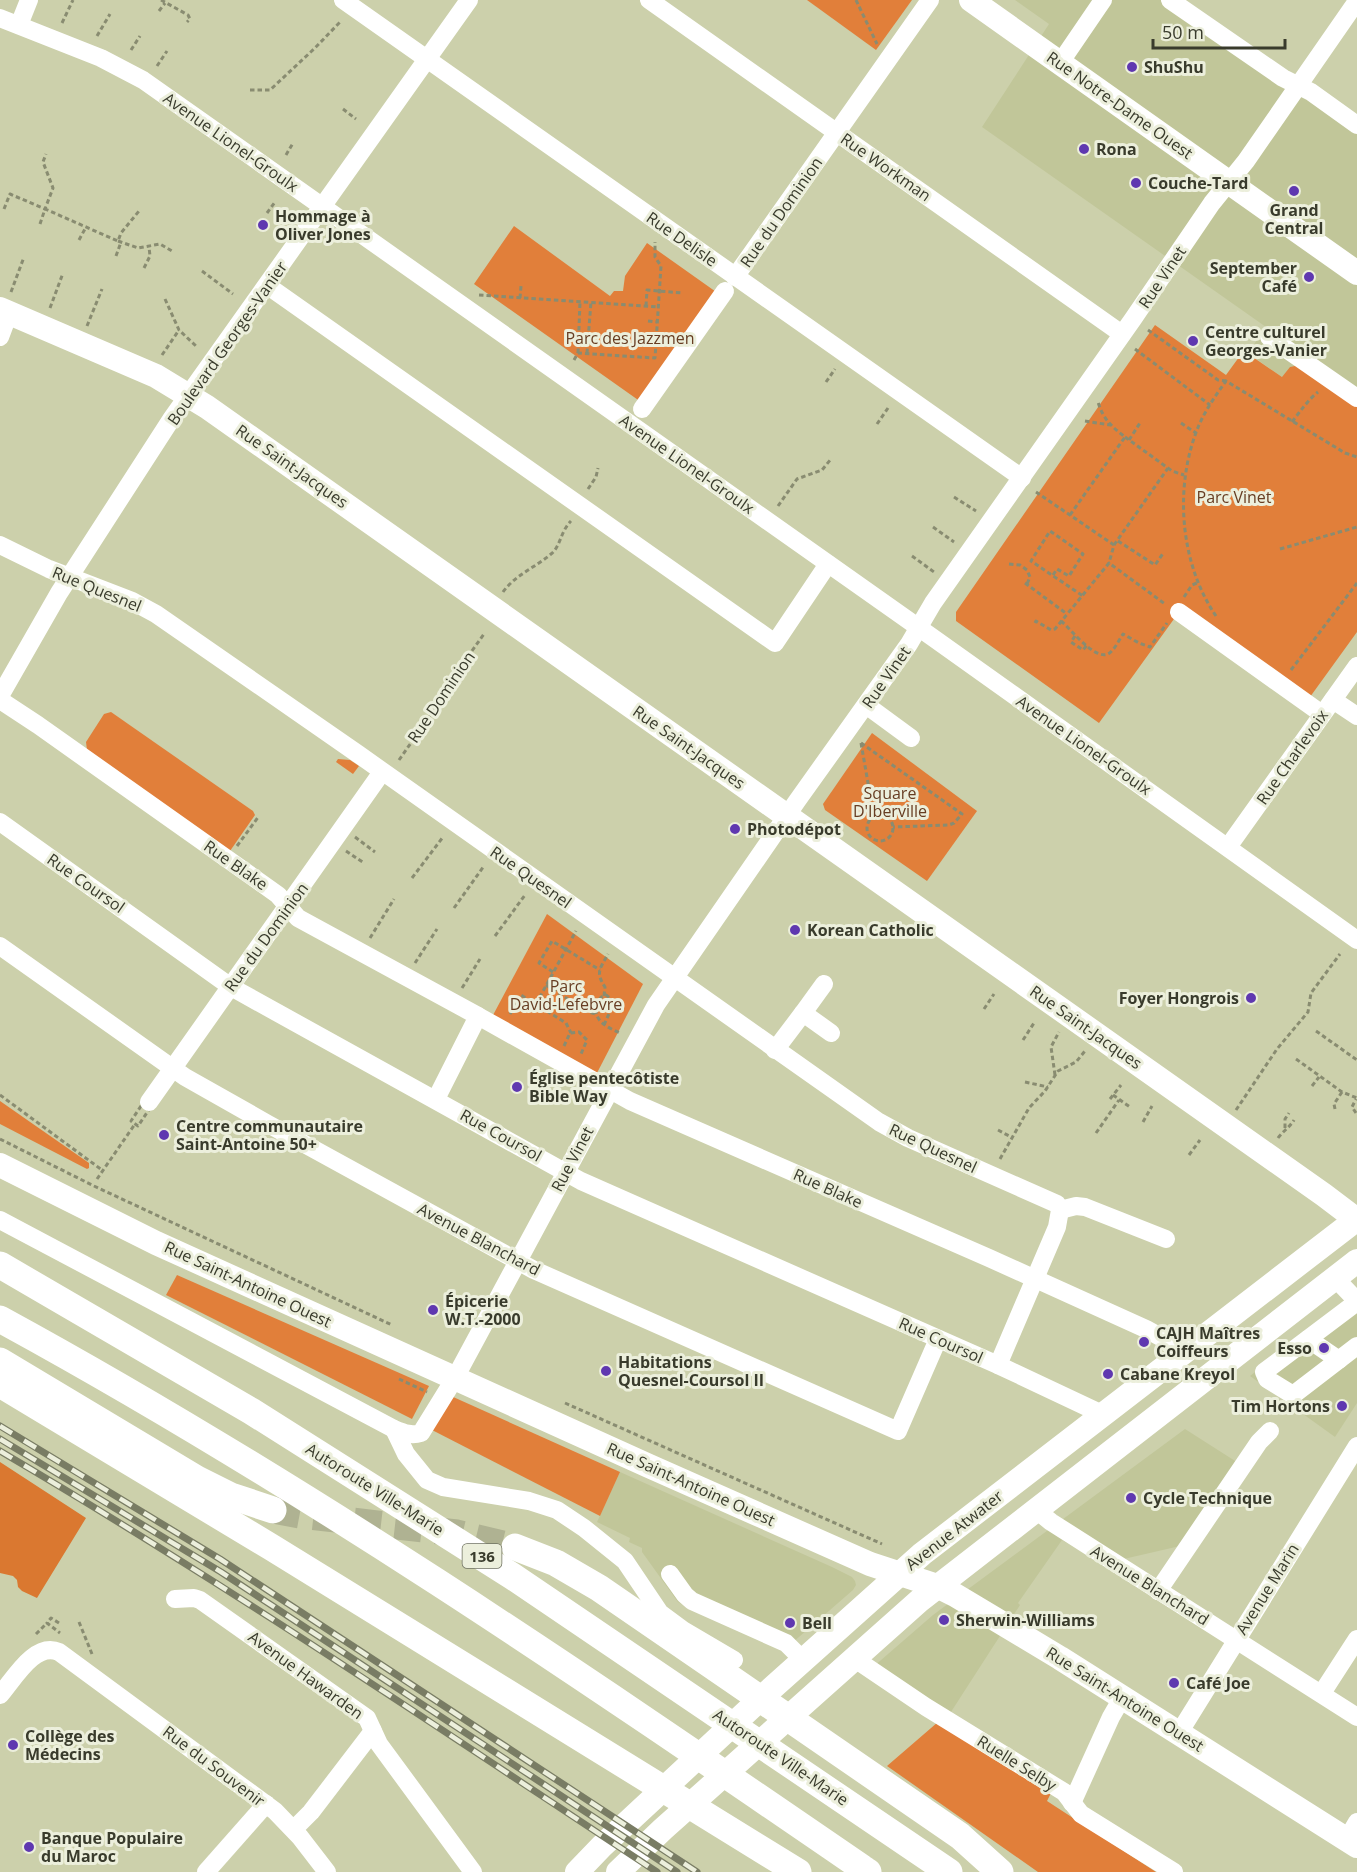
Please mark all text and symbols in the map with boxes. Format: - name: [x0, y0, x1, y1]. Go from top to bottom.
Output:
- scale bar: [1153, 12, 1285, 50]
- text: 50 m: [1162, 20, 1204, 44]
- street label: Rue Notre-Dame Ouest: [1042, 46, 1198, 164]
- place label: ShuShu: [1144, 56, 1204, 78]
- marker: ShuShu: [1125, 60, 1139, 74]
- street label: Avenue Lionel-Groulx: [159, 87, 303, 197]
- street label: Rue Workman: [836, 128, 936, 206]
- place label: Rona: [1096, 138, 1137, 160]
- marker: Rona: [1077, 142, 1091, 156]
- street label: Rue du Dominion: [735, 152, 827, 272]
- place label: Couche-Tard: [1148, 172, 1248, 194]
- marker: Couche-Tard: [1129, 176, 1143, 190]
- marker: Grand Central: [1287, 184, 1301, 198]
- place label: Grand Central: [1265, 199, 1323, 239]
- place label: Hommage à Oliver Jones: [275, 205, 371, 245]
- street label: Rue Delisle: [642, 206, 722, 272]
- marker: Hommage à Oliver Jones: [256, 218, 270, 232]
- street label: Rue Vinet: [1133, 241, 1191, 313]
- street label: Boulevard Georges-Vanier: [162, 256, 292, 429]
- place label: September Café: [1210, 257, 1297, 297]
- marker: September Café: [1302, 270, 1316, 284]
- place label: Centre culturel Georges-Vanier: [1205, 321, 1327, 361]
- park label: Parc des Jazzmen: [565, 327, 695, 349]
- marker: Centre culturel Georges-Vanier: [1186, 334, 1200, 348]
- street label: Avenue Lionel-Groulx: [615, 409, 759, 519]
- street label: Rue Saint-Jacques: [232, 419, 352, 513]
- park label: Parc Vinet: [1197, 486, 1272, 508]
- street label: Rue Quesnel: [49, 561, 145, 617]
- street label: Rue Vinet: [857, 641, 916, 712]
- street label: Rue Dominion: [402, 647, 480, 747]
- street label: Avenue Lionel-Groulx: [1012, 690, 1156, 800]
- street label: Rue Saint-Jacques: [629, 700, 749, 794]
- street label: Rue Charlevoix: [1251, 705, 1333, 809]
- park label: Square D'Iberville: [853, 782, 927, 822]
- place label: Photodépot: [747, 818, 841, 840]
- marker: Photodépot: [728, 822, 742, 836]
- street label: Rue Blake: [200, 835, 272, 895]
- street label: Rue Quesnel: [486, 841, 576, 913]
- street label: Rue Coursol: [43, 848, 129, 918]
- street label: Rue du Dominion: [219, 878, 313, 996]
- place label: Korean Catholic: [807, 919, 934, 941]
- marker: Korean Catholic: [788, 923, 802, 937]
- park label: Parc David-Lefebvre: [510, 975, 622, 1015]
- street label: Rue Saint-Jacques: [1026, 980, 1146, 1074]
- place label: Foyer Hongrois: [1119, 987, 1239, 1009]
- marker: Foyer Hongrois: [1244, 991, 1258, 1005]
- place label: Église pentecôtiste Bible Way: [529, 1067, 679, 1107]
- marker: Église pentecôtiste Bible Way: [510, 1080, 524, 1094]
- street label: Rue Coursol: [456, 1104, 546, 1166]
- place label: Centre communautaire Saint-Antoine 50+: [176, 1115, 363, 1155]
- street label: Rue Quesnel: [886, 1118, 980, 1178]
- street label: Rue Vinet: [546, 1122, 598, 1195]
- marker: Centre communautaire Saint-Antoine 50+: [157, 1128, 171, 1142]
- street label: Rue Blake: [790, 1163, 866, 1213]
- street label: Avenue Blanchard: [414, 1197, 544, 1281]
- street label: Rue Saint-Antoine Ouest: [161, 1236, 335, 1333]
- place label: Épicerie W.T.-2000: [445, 1290, 521, 1330]
- marker: Épicerie W.T.-2000: [426, 1303, 440, 1317]
- street label: Rue Coursol: [895, 1312, 987, 1368]
- place label: CAJH Maîtres Coiffeurs: [1156, 1322, 1260, 1362]
- marker: CAJH Maîtres Coiffeurs: [1137, 1335, 1151, 1349]
- place label: Esso: [1277, 1337, 1312, 1359]
- marker: Esso: [1317, 1341, 1331, 1355]
- place label: Habitations Quesnel-Coursol II: [618, 1351, 764, 1391]
- place label: Cabane Kreyol: [1120, 1363, 1235, 1385]
- marker: Habitations Quesnel-Coursol II: [599, 1364, 613, 1378]
- marker: Cabane Kreyol: [1101, 1367, 1115, 1381]
- place label: Tim Hortons: [1231, 1395, 1330, 1417]
- marker: Tim Hortons: [1335, 1399, 1349, 1413]
- street label: Rue Saint-Antoine Ouest: [603, 1437, 779, 1531]
- street label: Autoroute Ville-Marie: [302, 1438, 448, 1540]
- street label: Avenue Atwater: [901, 1485, 1008, 1575]
- place label: Cycle Technique: [1143, 1487, 1272, 1509]
- marker: Cycle Technique: [1124, 1491, 1138, 1505]
- street label: Avenue Marin: [1230, 1539, 1304, 1639]
- street label: Avenue Blanchard: [1087, 1540, 1213, 1630]
- road number: 136: [462, 1544, 502, 1568]
- place label: Sherwin-Williams: [956, 1609, 1095, 1631]
- place label: Bell: [802, 1612, 832, 1634]
- marker: Sherwin-Williams: [937, 1613, 951, 1627]
- marker: Bell: [783, 1616, 797, 1630]
- street label: Avenue Hawarden: [244, 1626, 368, 1724]
- street label: Rue Saint-Antoine Ouest: [1042, 1641, 1208, 1757]
- place label: Café Joe: [1186, 1672, 1250, 1694]
- marker: Café Joe: [1167, 1676, 1181, 1690]
- street label: Autoroute Ville-Marie: [709, 1704, 853, 1811]
- street label: Rue du Souvenir: [159, 1720, 270, 1812]
- place label: Collège des Médecins: [25, 1725, 115, 1765]
- street label: Ruelle Selby: [973, 1730, 1062, 1797]
- marker: Collège des Médecins: [6, 1738, 20, 1752]
- place label: Banque Populaire du Maroc: [41, 1827, 183, 1867]
- marker: Banque Populaire du Maroc: [22, 1840, 36, 1854]

